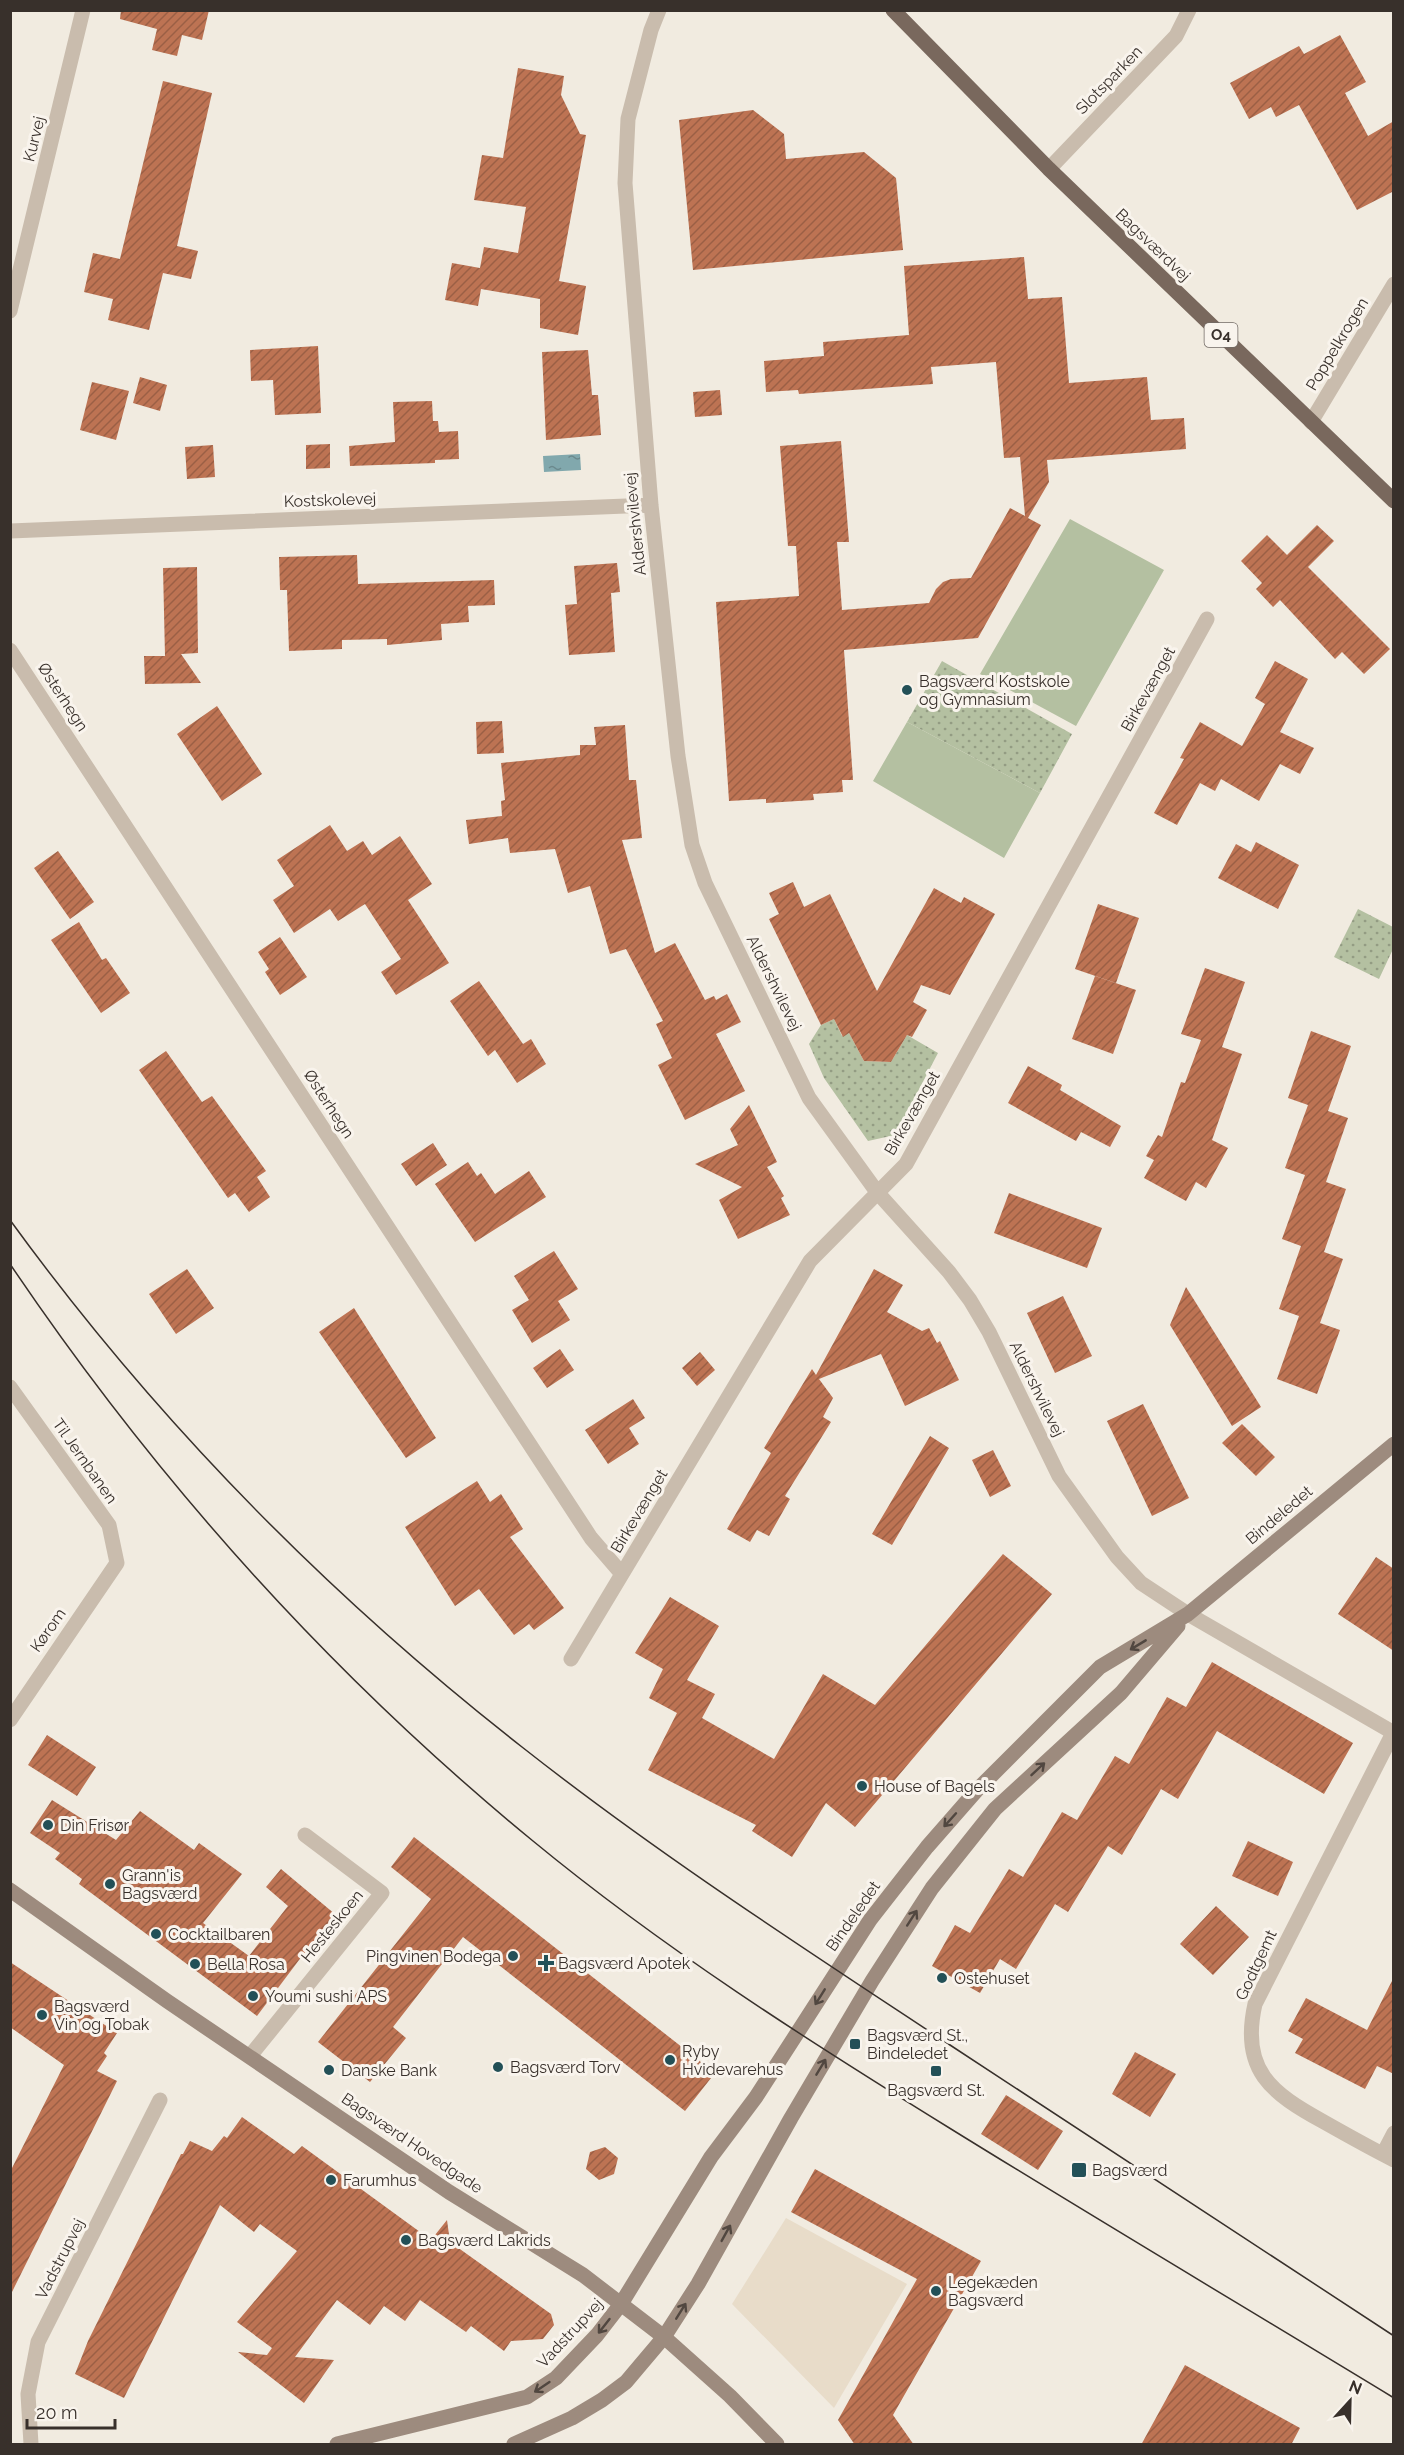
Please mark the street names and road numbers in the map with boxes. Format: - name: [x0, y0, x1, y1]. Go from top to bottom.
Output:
- street label: Slotsparken: [1072, 42, 1146, 118]
- street label: Kurvej: [19, 114, 49, 164]
- street label: Bagsværdvej: [1112, 205, 1194, 285]
- street label: Poppelkrogen: [1302, 294, 1372, 394]
- road number: O4: [1204, 323, 1238, 347]
- street label: Aldershvilevej: [620, 471, 650, 577]
- street label: Kostskolevej: [283, 489, 377, 511]
- street label: Birkevænget: [1117, 643, 1179, 735]
- street label: Østerhegn: [34, 659, 92, 735]
- street label: Aldershvilevej: [743, 932, 805, 1034]
- street label: Østerhegn: [300, 1066, 358, 1142]
- street label: Birkevænget: [880, 1067, 944, 1159]
- street label: Aldershvilevej: [1006, 1338, 1068, 1440]
- street label: Til Jernbanen: [49, 1415, 121, 1507]
- street label: Birkevænget: [607, 1465, 672, 1556]
- street label: Bindeledet: [1242, 1481, 1317, 1548]
- street label: Kørom: [26, 1605, 70, 1655]
- street label: Bindeledet: [822, 1877, 884, 1955]
- street label: Hesteskoen: [297, 1886, 367, 1966]
- street label: Godtgemt: [1231, 1926, 1281, 2003]
- street label: Bagsværd Hovedgade: [338, 2089, 486, 2197]
- street label: Vadstrupvej: [32, 2216, 88, 2302]
- street label: Vadstrupvej: [533, 2294, 607, 2372]

